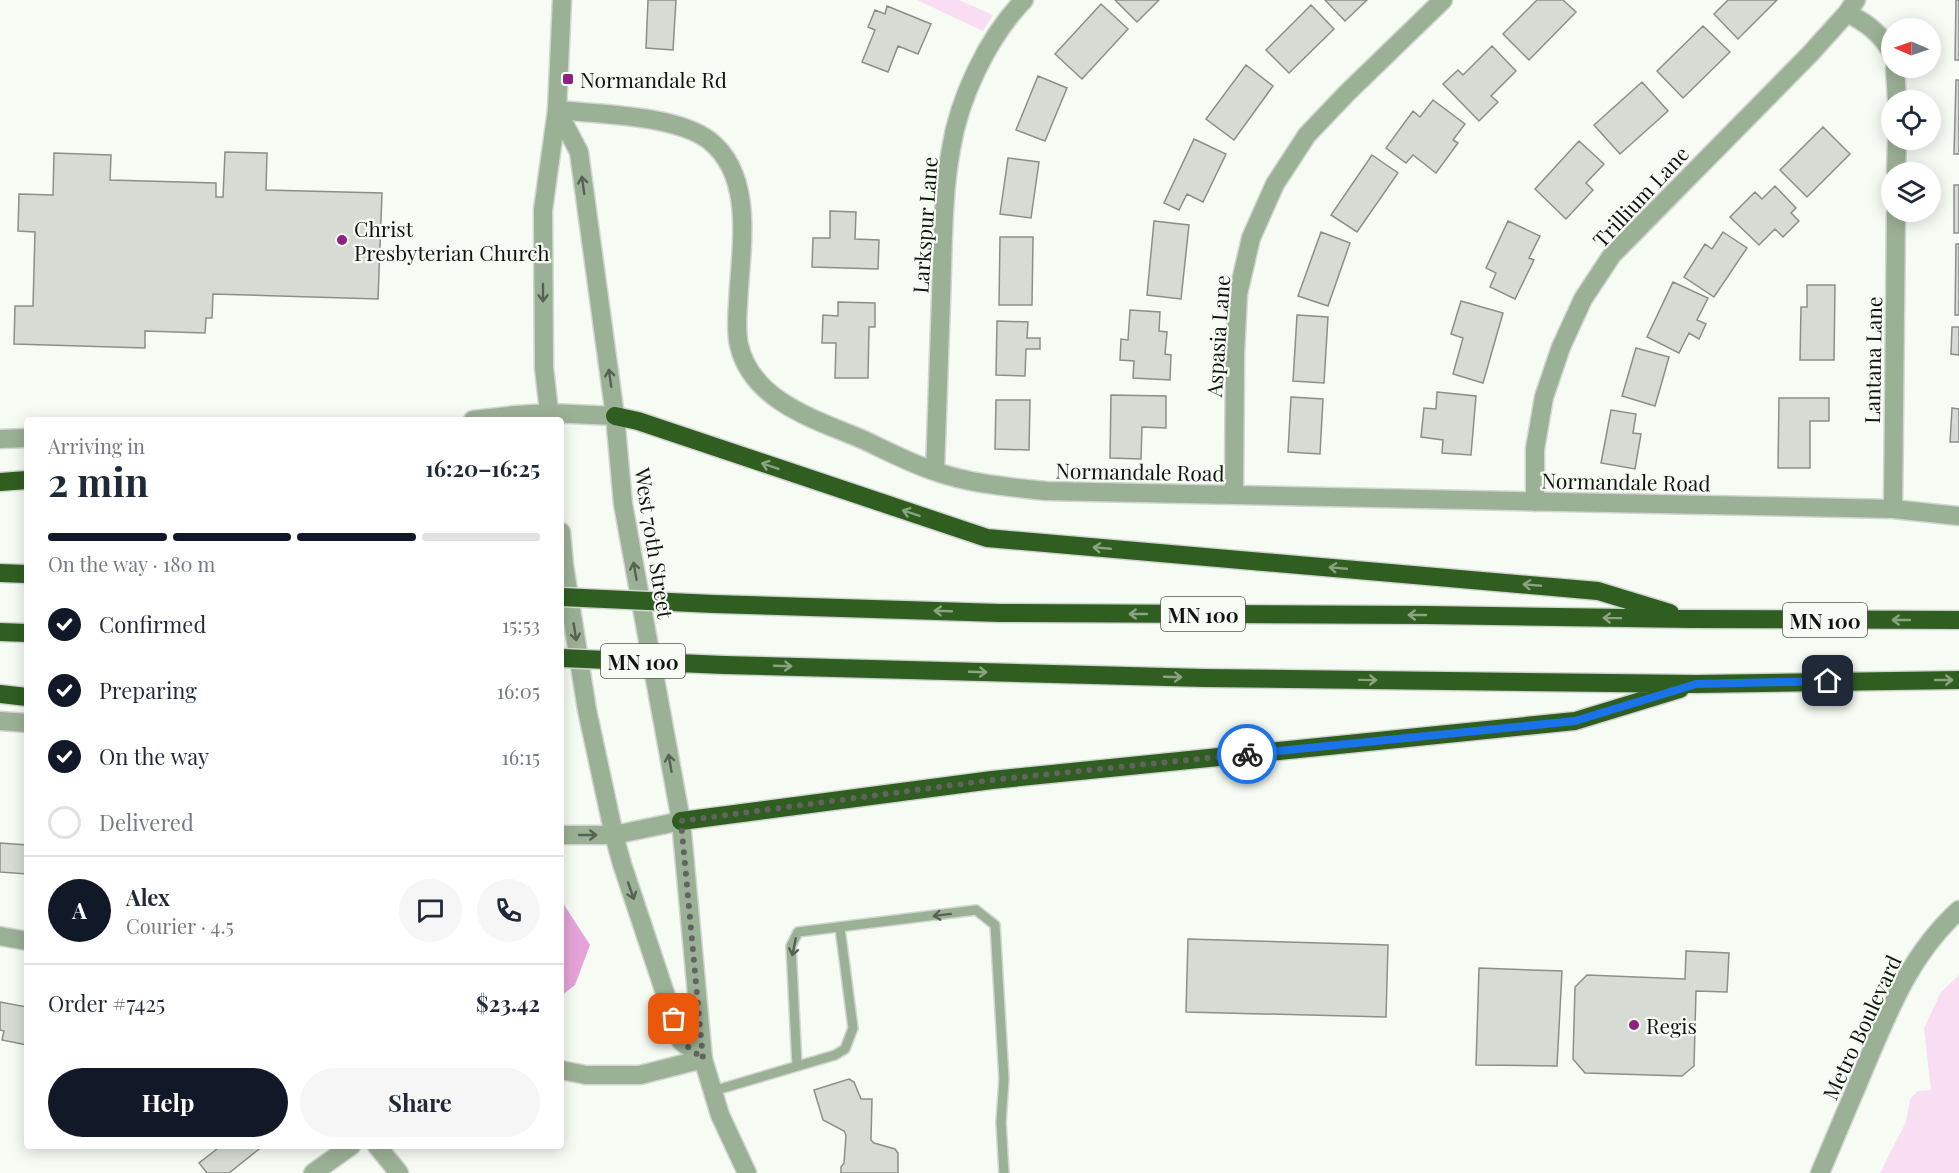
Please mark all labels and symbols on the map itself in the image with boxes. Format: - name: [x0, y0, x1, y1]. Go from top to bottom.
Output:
- north arrow: [1881, 18, 1941, 78]
- place label: Normandale Rd: [580, 65, 727, 93]
- marker: Normandale Rd: [561, 72, 575, 86]
- street label: Trillium Lane: [1586, 139, 1694, 253]
- street label: Larkspur Lane: [905, 156, 943, 294]
- one-way arrow: [577, 176, 588, 195]
- place label: Christ Presbyterian Church: [354, 214, 550, 266]
- marker: Christ Presbyterian Church: [335, 233, 349, 247]
- street label: Aspasia Lane: [1199, 274, 1235, 399]
- one-way arrow: [537, 283, 549, 303]
- street label: Lantana Lane: [1857, 296, 1887, 424]
- one-way arrow: [604, 369, 615, 389]
- street label: Normandale Road: [1055, 456, 1225, 486]
- one-way arrow: [761, 459, 780, 470]
- street label: West 70th Street: [629, 465, 681, 621]
- street label: Normandale Road: [1541, 466, 1711, 496]
- one-way arrow: [902, 506, 921, 517]
- one-way arrow: [1093, 542, 1112, 553]
- one-way arrow: [629, 562, 640, 582]
- one-way arrow: [1329, 562, 1349, 573]
- one-way arrow: [1523, 579, 1543, 590]
- road number: MN 100: [1161, 597, 1245, 631]
- road number: MN 100: [1783, 603, 1867, 637]
- one-way arrow: [933, 606, 953, 617]
- one-way arrow: [1128, 608, 1148, 620]
- one-way arrow: [1407, 609, 1427, 621]
- one-way arrow: [1602, 612, 1622, 624]
- one-way arrow: [1891, 614, 1911, 626]
- one-way arrow: [569, 621, 580, 641]
- road number: MN 100: [601, 644, 685, 678]
- pin: [1802, 655, 1853, 706]
- one-way arrow: [772, 661, 792, 672]
- one-way arrow: [967, 666, 987, 677]
- one-way arrow: [1162, 671, 1182, 682]
- one-way arrow: [1357, 674, 1377, 685]
- one-way arrow: [1933, 674, 1953, 686]
- courier: [1217, 724, 1277, 784]
- one-way arrow: [664, 754, 675, 774]
- one-way arrow: [577, 829, 597, 841]
- one-way arrow: [626, 881, 637, 900]
- one-way arrow: [933, 909, 952, 920]
- one-way arrow: [788, 937, 799, 956]
- street label: Metro Boulevard: [1815, 950, 1907, 1104]
- pin: [648, 993, 699, 1044]
- place label: Regis: [1646, 1011, 1697, 1039]
- marker: Regis: [1627, 1018, 1641, 1032]

